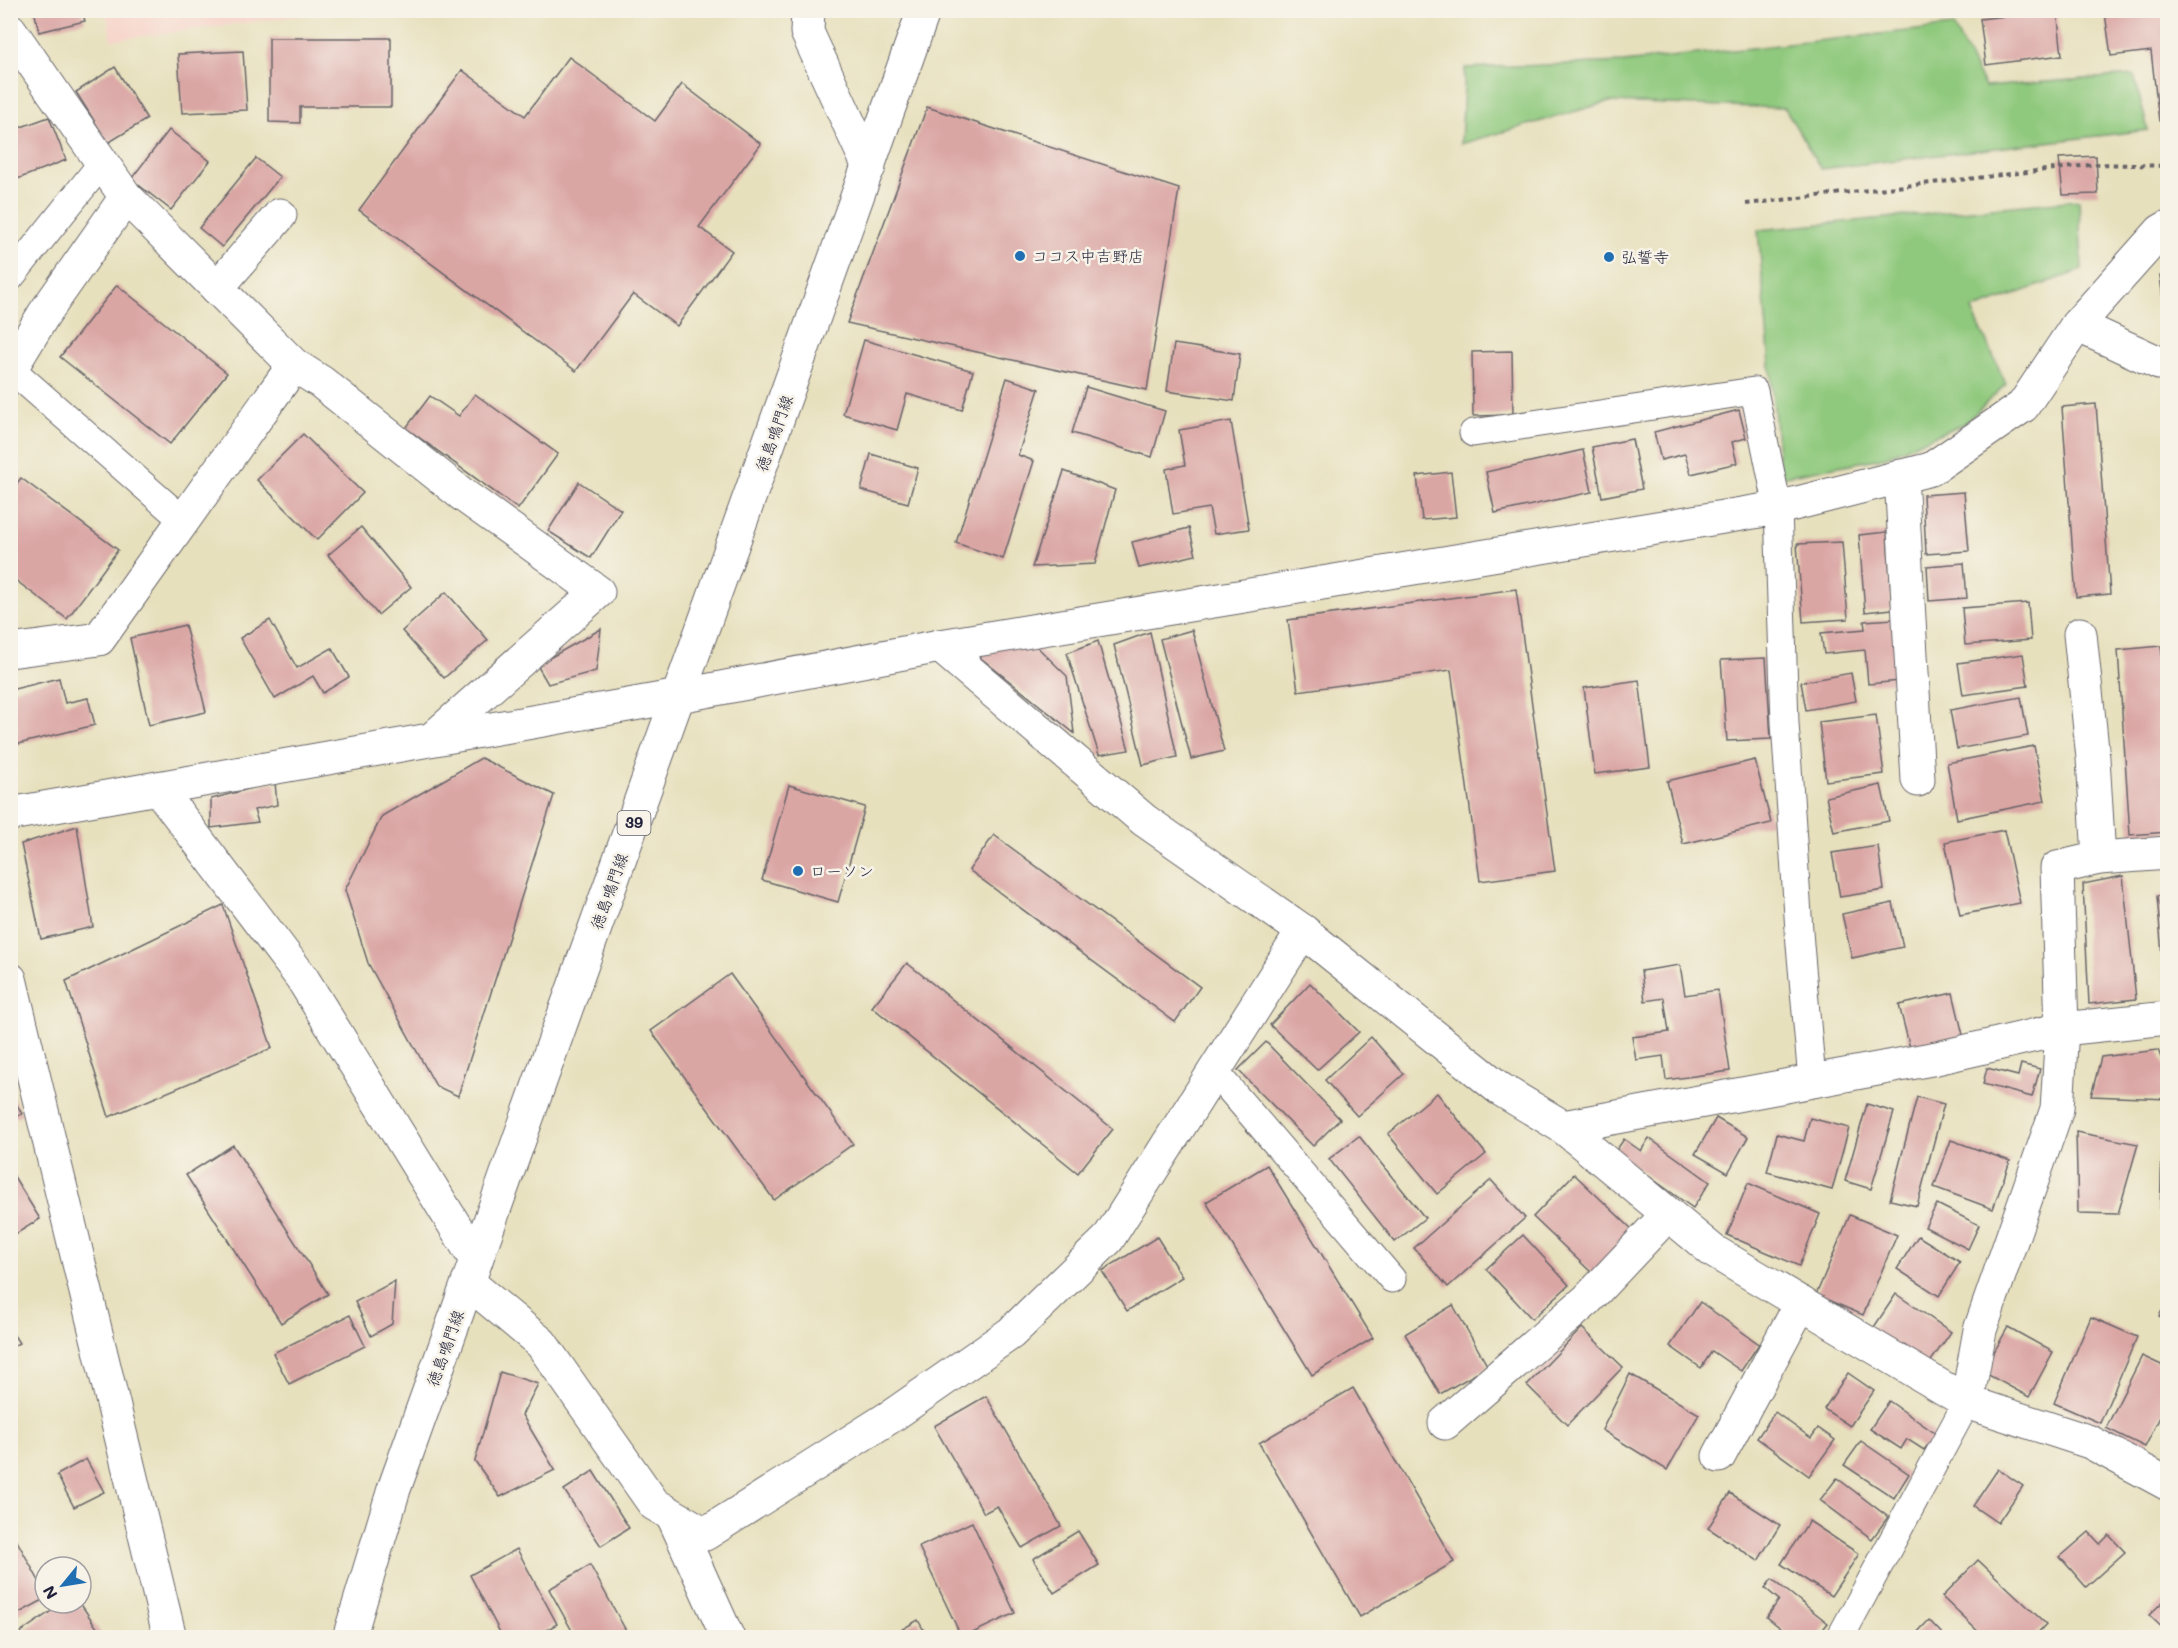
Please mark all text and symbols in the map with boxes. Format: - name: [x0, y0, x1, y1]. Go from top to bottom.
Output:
- place label: ココス中吉野店: [1032, 245, 1144, 266]
- place label: 弘誓寺: [1621, 246, 1669, 267]
- marker: ココス中吉野店: [1013, 249, 1027, 263]
- marker: 弘誓寺: [1602, 250, 1616, 264]
- street label: 徳島鳴門線: [750, 392, 797, 474]
- road number: 39: [618, 811, 650, 835]
- street label: 徳島鳴門線: [585, 850, 632, 932]
- place label: ローソン: [810, 860, 874, 881]
- marker: ローソン: [791, 864, 805, 878]
- street label: 徳島鳴門線: [421, 1307, 468, 1389]
- north arrow: [33, 1555, 93, 1615]
- text: N: [37, 1582, 62, 1603]

